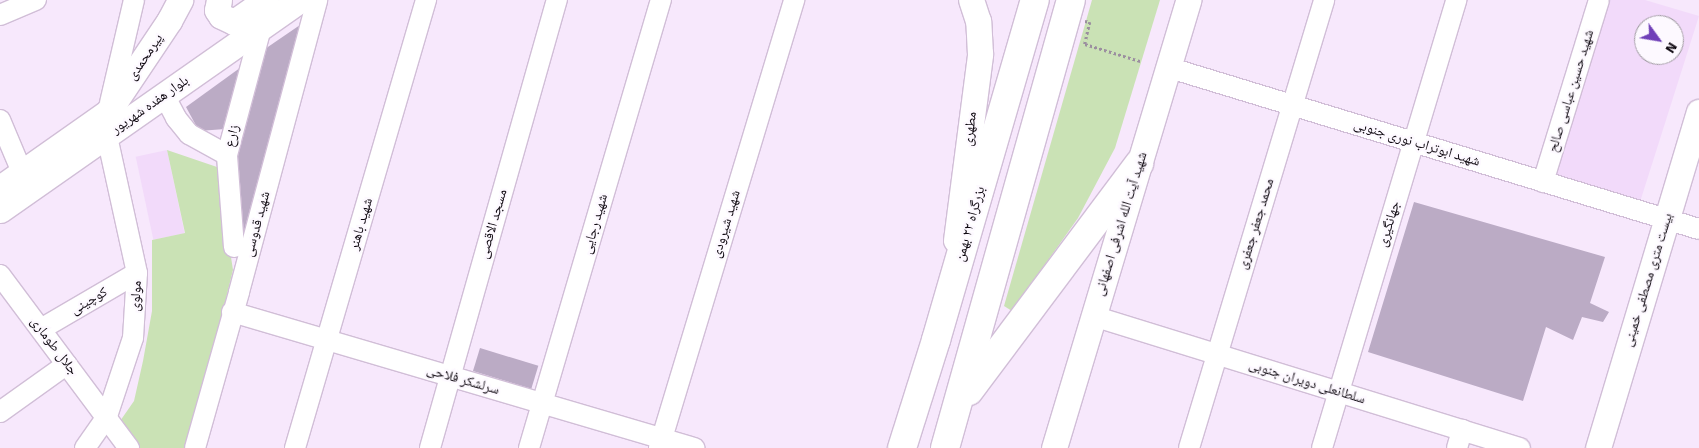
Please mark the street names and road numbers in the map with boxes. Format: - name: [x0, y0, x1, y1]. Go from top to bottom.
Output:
- street label: شهید حسین عباسی صالح: [1544, 28, 1598, 154]
- street label: پیرمحمدی: [123, 31, 167, 83]
- street label: بلوار هفده شهریور: [108, 72, 192, 138]
- street label: مطهری: [960, 111, 980, 147]
- street label: شهید ابوتراب نوری جنوبی: [1352, 116, 1482, 170]
- street label: زارع: [221, 123, 243, 149]
- street label: شهید آیت الله اشرفی اصفهانی: [1091, 150, 1151, 298]
- street label: محمد جعفر جعفری: [1234, 176, 1278, 272]
- street label: بزرگراه ۲۲ بهمن: [951, 185, 989, 263]
- street label: مسجد الاقصی: [475, 187, 511, 261]
- street label: شهید شیرودی: [708, 188, 744, 260]
- street label: شهید قدوسی: [240, 189, 274, 259]
- street label: شهید رجایی: [578, 192, 612, 256]
- street label: شهید باهنر: [346, 196, 376, 252]
- street label: جهانگیری: [1374, 199, 1404, 249]
- street label: بیست متری مصطفی خمینی: [1620, 211, 1676, 349]
- street label: مولوی: [127, 280, 145, 312]
- street label: کوچینی: [67, 284, 111, 318]
- street label: جلال طوماری: [27, 314, 81, 378]
- street label: سلطانعلی دویران جنوبی: [1247, 356, 1367, 408]
- street label: سرلشکر فلاحی: [425, 362, 501, 398]

